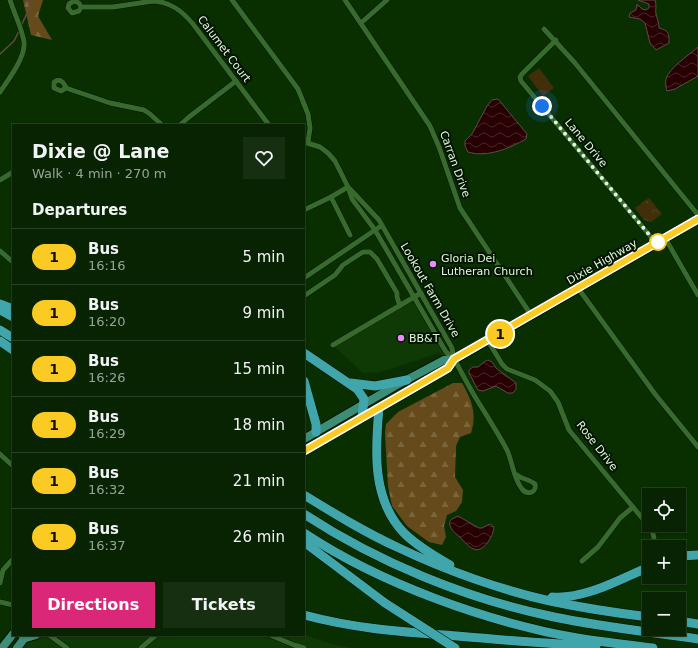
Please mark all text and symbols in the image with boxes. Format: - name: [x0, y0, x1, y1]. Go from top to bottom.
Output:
- street label: Calumet Court: [195, 13, 254, 85]
- your location: [532, 96, 552, 116]
- street label: Lane Drive: [562, 116, 610, 170]
- street label: Carran Drive: [437, 129, 473, 199]
- button: heart: [243, 137, 285, 179]
- text: Dixie @ Lane: [32, 140, 170, 162]
- text: Walk · 4 min · 270 m: [32, 166, 166, 181]
- text: Departures: [32, 201, 127, 219]
- unlabelled marker: [649, 233, 667, 251]
- street label: Dixie Highway: [565, 236, 640, 287]
- text: Bus: [88, 240, 119, 258]
- street label: Lookout Farm Drive: [398, 240, 462, 340]
- text: 5 min: [242, 248, 285, 266]
- text: 1: [49, 249, 59, 265]
- place label: Gloria Dei Lutheran Church: [441, 252, 533, 278]
- text: 16:16: [88, 258, 125, 273]
- marker: Gloria Dei Lutheran Church: [428, 259, 438, 269]
- text: Bus: [88, 296, 119, 314]
- text: 9 min: [242, 304, 285, 322]
- text: 1: [49, 305, 59, 321]
- text: 16:20: [88, 314, 125, 329]
- line badge: 1: [487, 321, 513, 347]
- text: 1: [495, 326, 505, 342]
- place label: BB&T: [409, 332, 440, 345]
- marker: BB&T: [396, 333, 406, 343]
- text: Bus: [88, 352, 119, 370]
- text: 15 min: [233, 360, 285, 378]
- text: 1: [49, 361, 59, 377]
- text: 16:26: [88, 370, 125, 385]
- text: Bus: [88, 408, 119, 426]
- text: 18 min: [233, 416, 285, 434]
- text: 1: [49, 417, 59, 433]
- street label: Rose Drive: [574, 419, 620, 474]
- text: 16:29: [88, 426, 125, 441]
- text: Bus: [88, 464, 119, 482]
- text: 21 min: [233, 472, 285, 490]
- text: 1: [49, 473, 59, 489]
- text: 16:32: [88, 482, 125, 497]
- map controls: [642, 488, 686, 636]
- button: locate: [642, 488, 686, 532]
- text: Bus: [88, 520, 119, 538]
- text: 26 min: [233, 528, 285, 546]
- text: 1: [49, 529, 59, 545]
- text: 16:37: [88, 538, 125, 553]
- button: +: [642, 540, 686, 584]
- button: Directions: [32, 582, 155, 628]
- button: Tickets: [163, 582, 285, 628]
- button: −: [642, 592, 686, 636]

